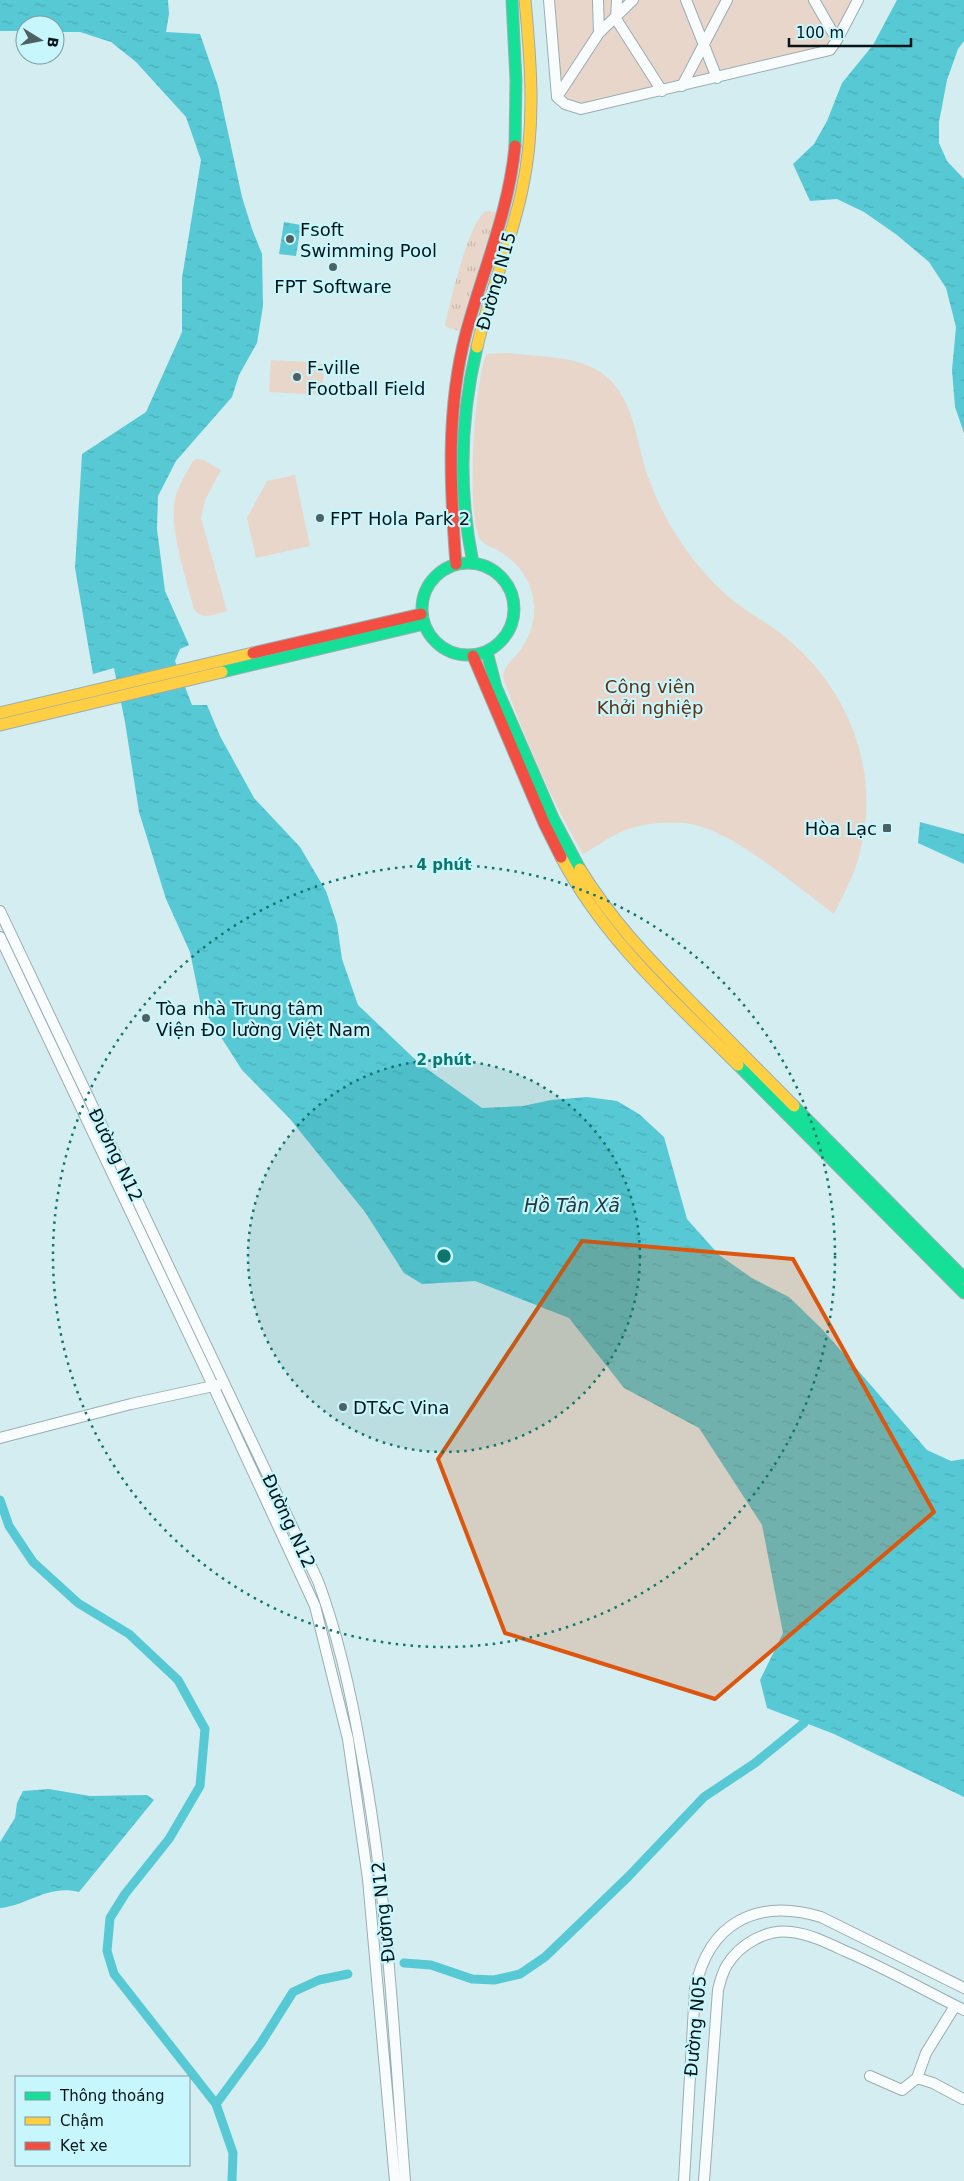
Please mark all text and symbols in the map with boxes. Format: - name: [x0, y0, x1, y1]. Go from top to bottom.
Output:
- north arrow: [15, 15, 65, 65]
- scale bar: [789, 15, 912, 47]
- text: 100 m: [796, 24, 844, 42]
- text: B: [44, 36, 62, 49]
- place label: Fsoft Swimming Pool: [300, 219, 437, 261]
- street label: Đường N15: [472, 229, 520, 333]
- marker: Fsoft Swimming Pool: [284, 233, 296, 245]
- marker: FPT Software: [327, 261, 339, 273]
- place label: FPT Software: [274, 276, 392, 297]
- place label: F-ville Football Field: [307, 357, 426, 399]
- marker: F-ville Football Field: [291, 371, 303, 383]
- place label: FPT Hola Park 2: [330, 508, 470, 529]
- marker: FPT Hola Park 2: [314, 512, 326, 524]
- park label: Công viên Khởi nghiệp: [597, 676, 703, 718]
- place label: Hòa Lạc: [805, 818, 877, 839]
- marker: Hòa Lạc: [881, 822, 893, 834]
- text: 4 phút: [417, 856, 471, 874]
- place label: Tòa nhà Trung tâm Viện Đo lường Việt Nam: [155, 998, 371, 1040]
- marker: Tòa nhà Trung tâm Viện Đo lường Việt Nam: [140, 1012, 152, 1024]
- text: 2 phút: [417, 1051, 471, 1069]
- street label: Đường N12: [84, 1105, 148, 1205]
- water label: Hồ Tân Xã: [524, 1194, 620, 1216]
- centre of rings: [435, 1247, 453, 1265]
- place label: DT&C Vina: [353, 1397, 450, 1418]
- marker: DT&C Vina: [337, 1401, 349, 1413]
- street label: Đường N12: [258, 1471, 320, 1571]
- street label: Đường N12: [367, 1861, 399, 1963]
- street label: Đường N05: [680, 1975, 710, 2077]
- legend: [15, 2076, 190, 2166]
- text: Thông thoáng: [59, 2087, 164, 2105]
- text: Chậm: [60, 2112, 104, 2130]
- text: Kẹt xe: [60, 2137, 107, 2155]

